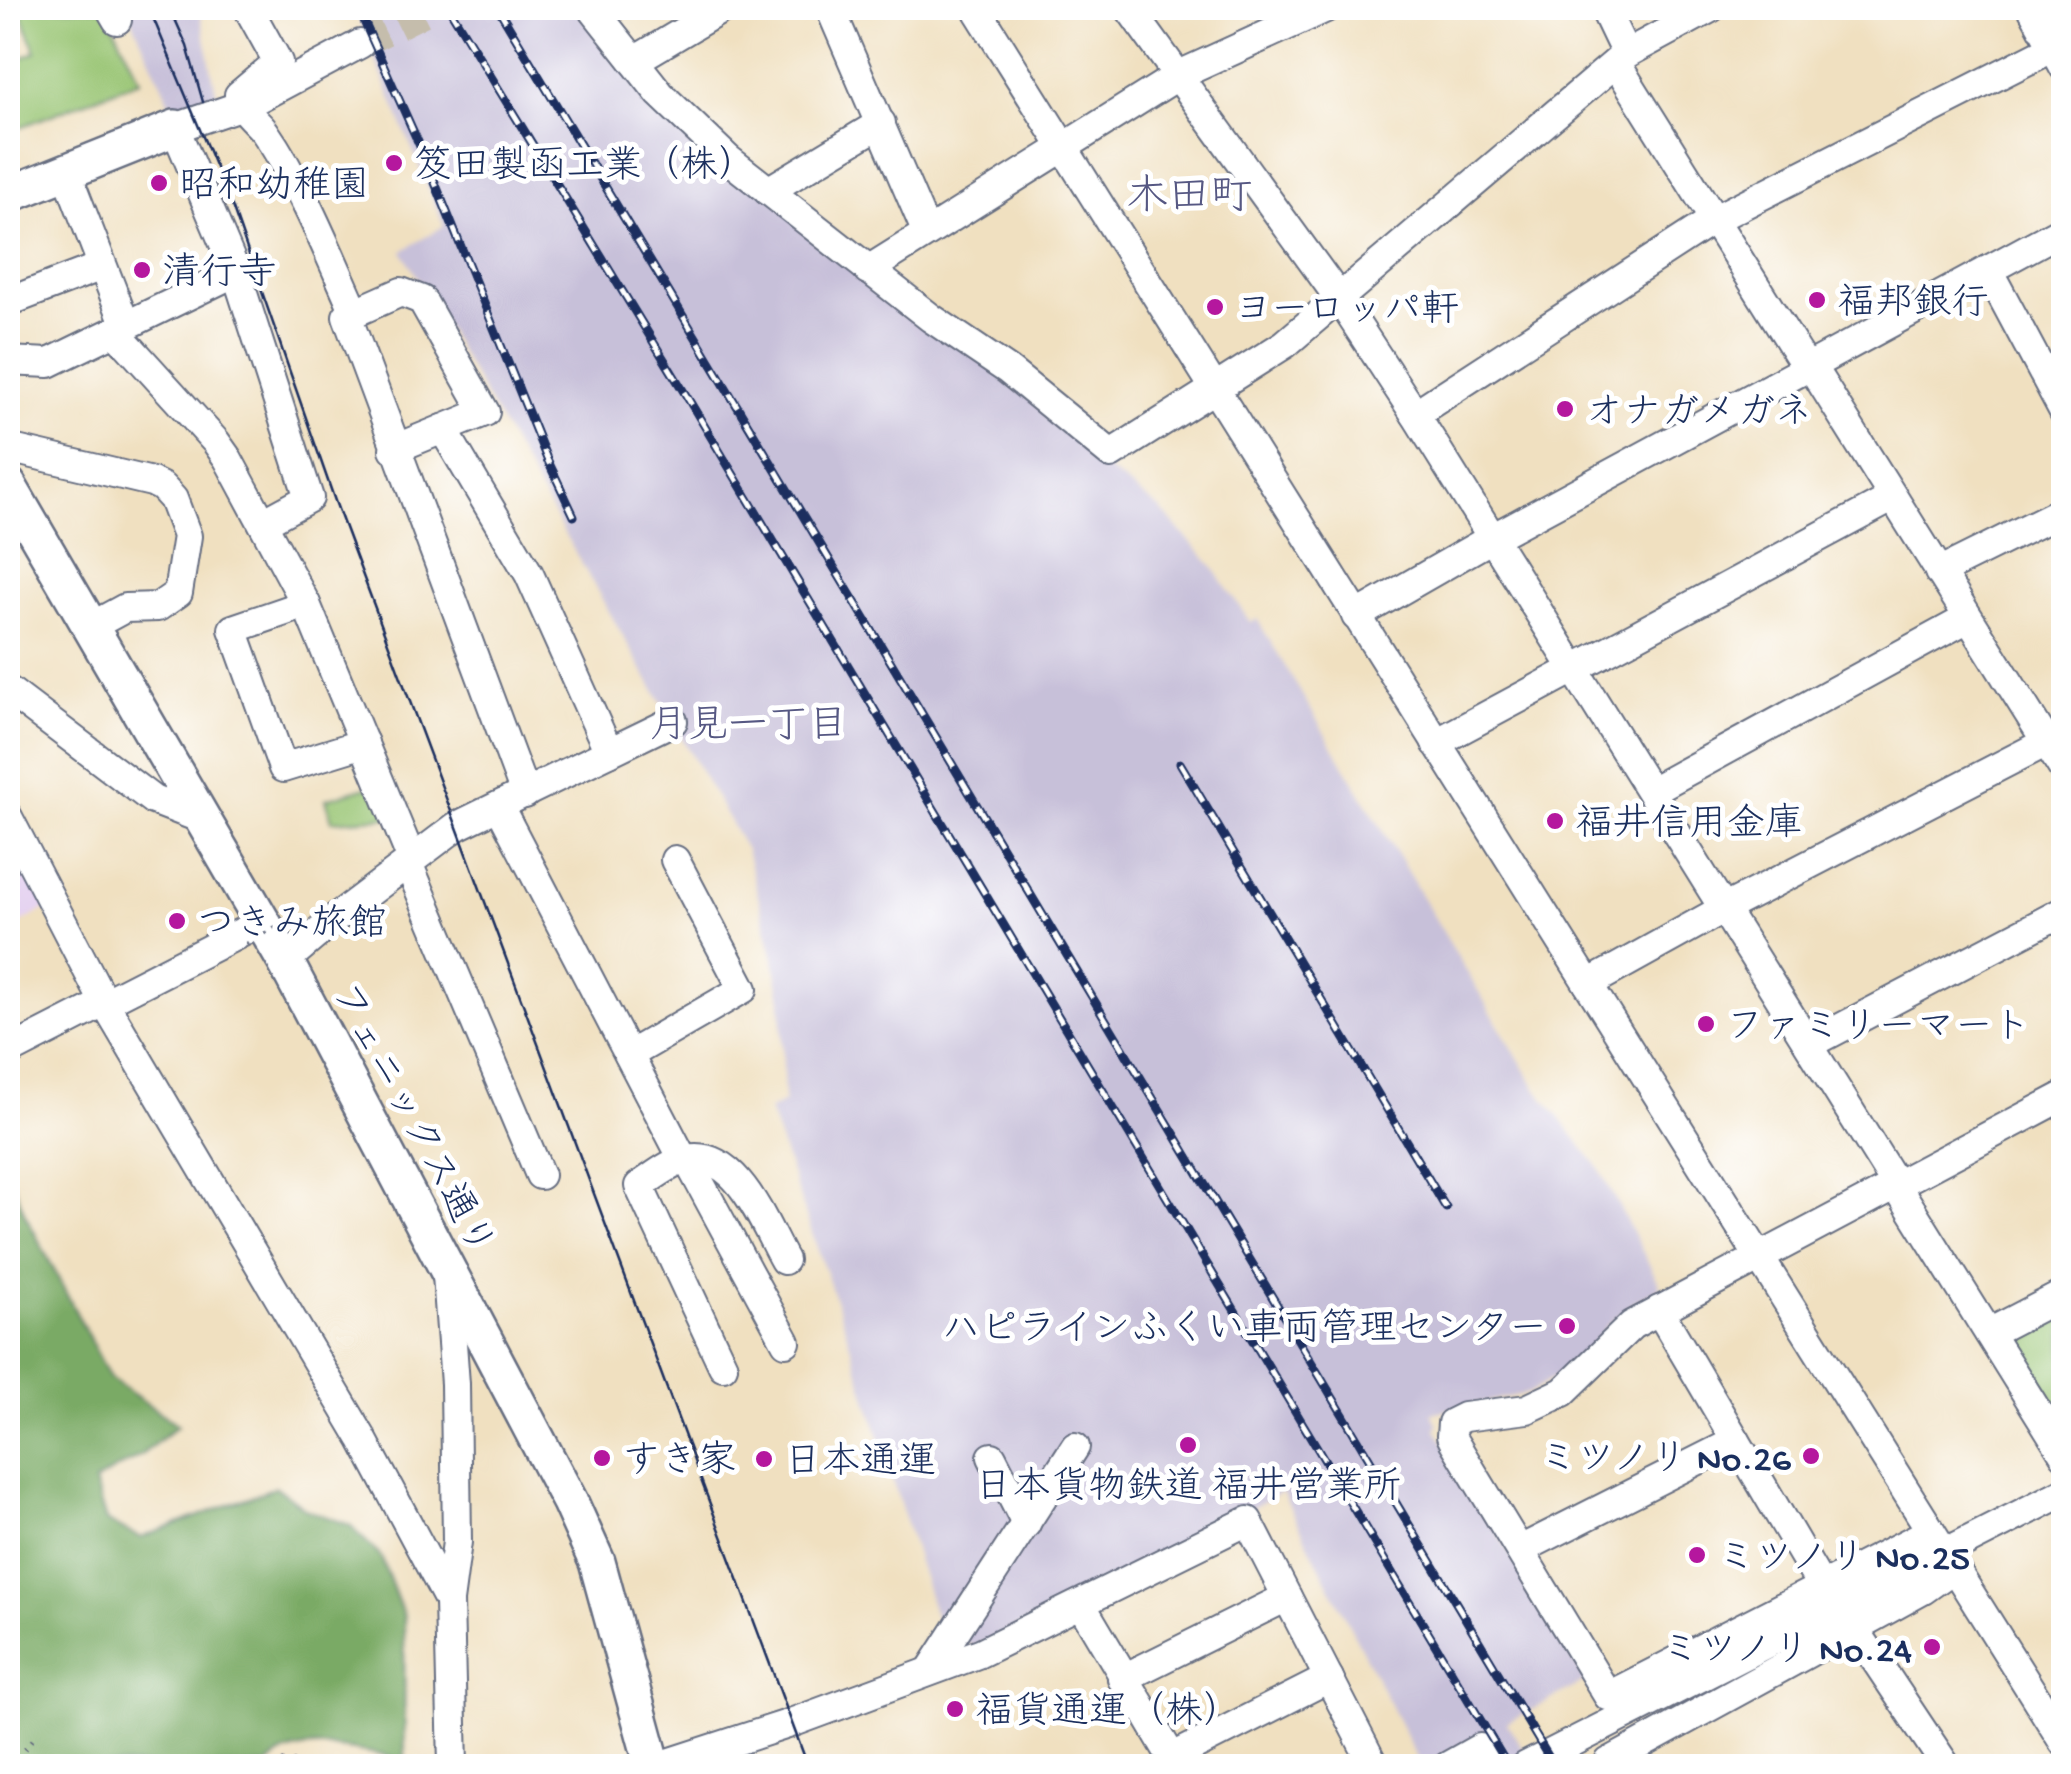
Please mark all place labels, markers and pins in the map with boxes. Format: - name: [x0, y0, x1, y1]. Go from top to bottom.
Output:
- place label: 笈田製函工業（株）: [414, 145, 756, 191]
- marker: 笈田製函工業（株）: [383, 152, 405, 174]
- place label: 昭和幼稚園: [179, 165, 369, 211]
- marker: 昭和幼稚園: [148, 172, 170, 194]
- place label: 清行寺: [162, 252, 276, 298]
- marker: 清行寺: [131, 259, 153, 281]
- place label: 福邦銀行: [1837, 282, 1989, 328]
- place label: ヨーロッパ軒: [1235, 289, 1459, 335]
- marker: 福邦銀行: [1806, 289, 1828, 311]
- marker: ヨーロッパ軒: [1204, 296, 1226, 318]
- place label: オナガメガネ: [1585, 393, 1813, 437]
- marker: オナガメガネ: [1554, 398, 1576, 420]
- place label: 福井信用金庫: [1575, 802, 1803, 849]
- marker: 福井信用金庫: [1544, 810, 1566, 832]
- place label: つきみ旅館: [197, 904, 387, 949]
- marker: つきみ旅館: [166, 910, 188, 932]
- place label: ファミリーマート: [1726, 1008, 2031, 1052]
- marker: ファミリーマート: [1695, 1013, 1717, 1035]
- place label: ハピラインふくい車両管理センター: [942, 1308, 1547, 1354]
- marker: ハピラインふくい車両管理センター: [1556, 1315, 1578, 1337]
- marker: 日本貨物鉄道 福井営業所: [1177, 1434, 1199, 1456]
- place label: すき家: [622, 1440, 736, 1486]
- place label: ミツノリ No.26: [1539, 1440, 1792, 1484]
- place label: 日本通運: [784, 1441, 936, 1487]
- marker: ミツノリ No.26: [1800, 1445, 1822, 1467]
- marker: すき家: [591, 1447, 613, 1469]
- marker: 日本通運: [753, 1448, 775, 1470]
- place label: 日本貨物鉄道 福井営業所: [974, 1466, 1402, 1512]
- place label: ミツノリ No.25: [1717, 1539, 1970, 1583]
- marker: ミツノリ No.25: [1686, 1544, 1708, 1566]
- place label: ミツノリ No.24: [1661, 1631, 1912, 1675]
- marker: ミツノリ No.24: [1921, 1636, 1943, 1658]
- place label: 福貨通運（株）: [975, 1691, 1241, 1737]
- marker: 福貨通運（株）: [944, 1698, 966, 1720]

